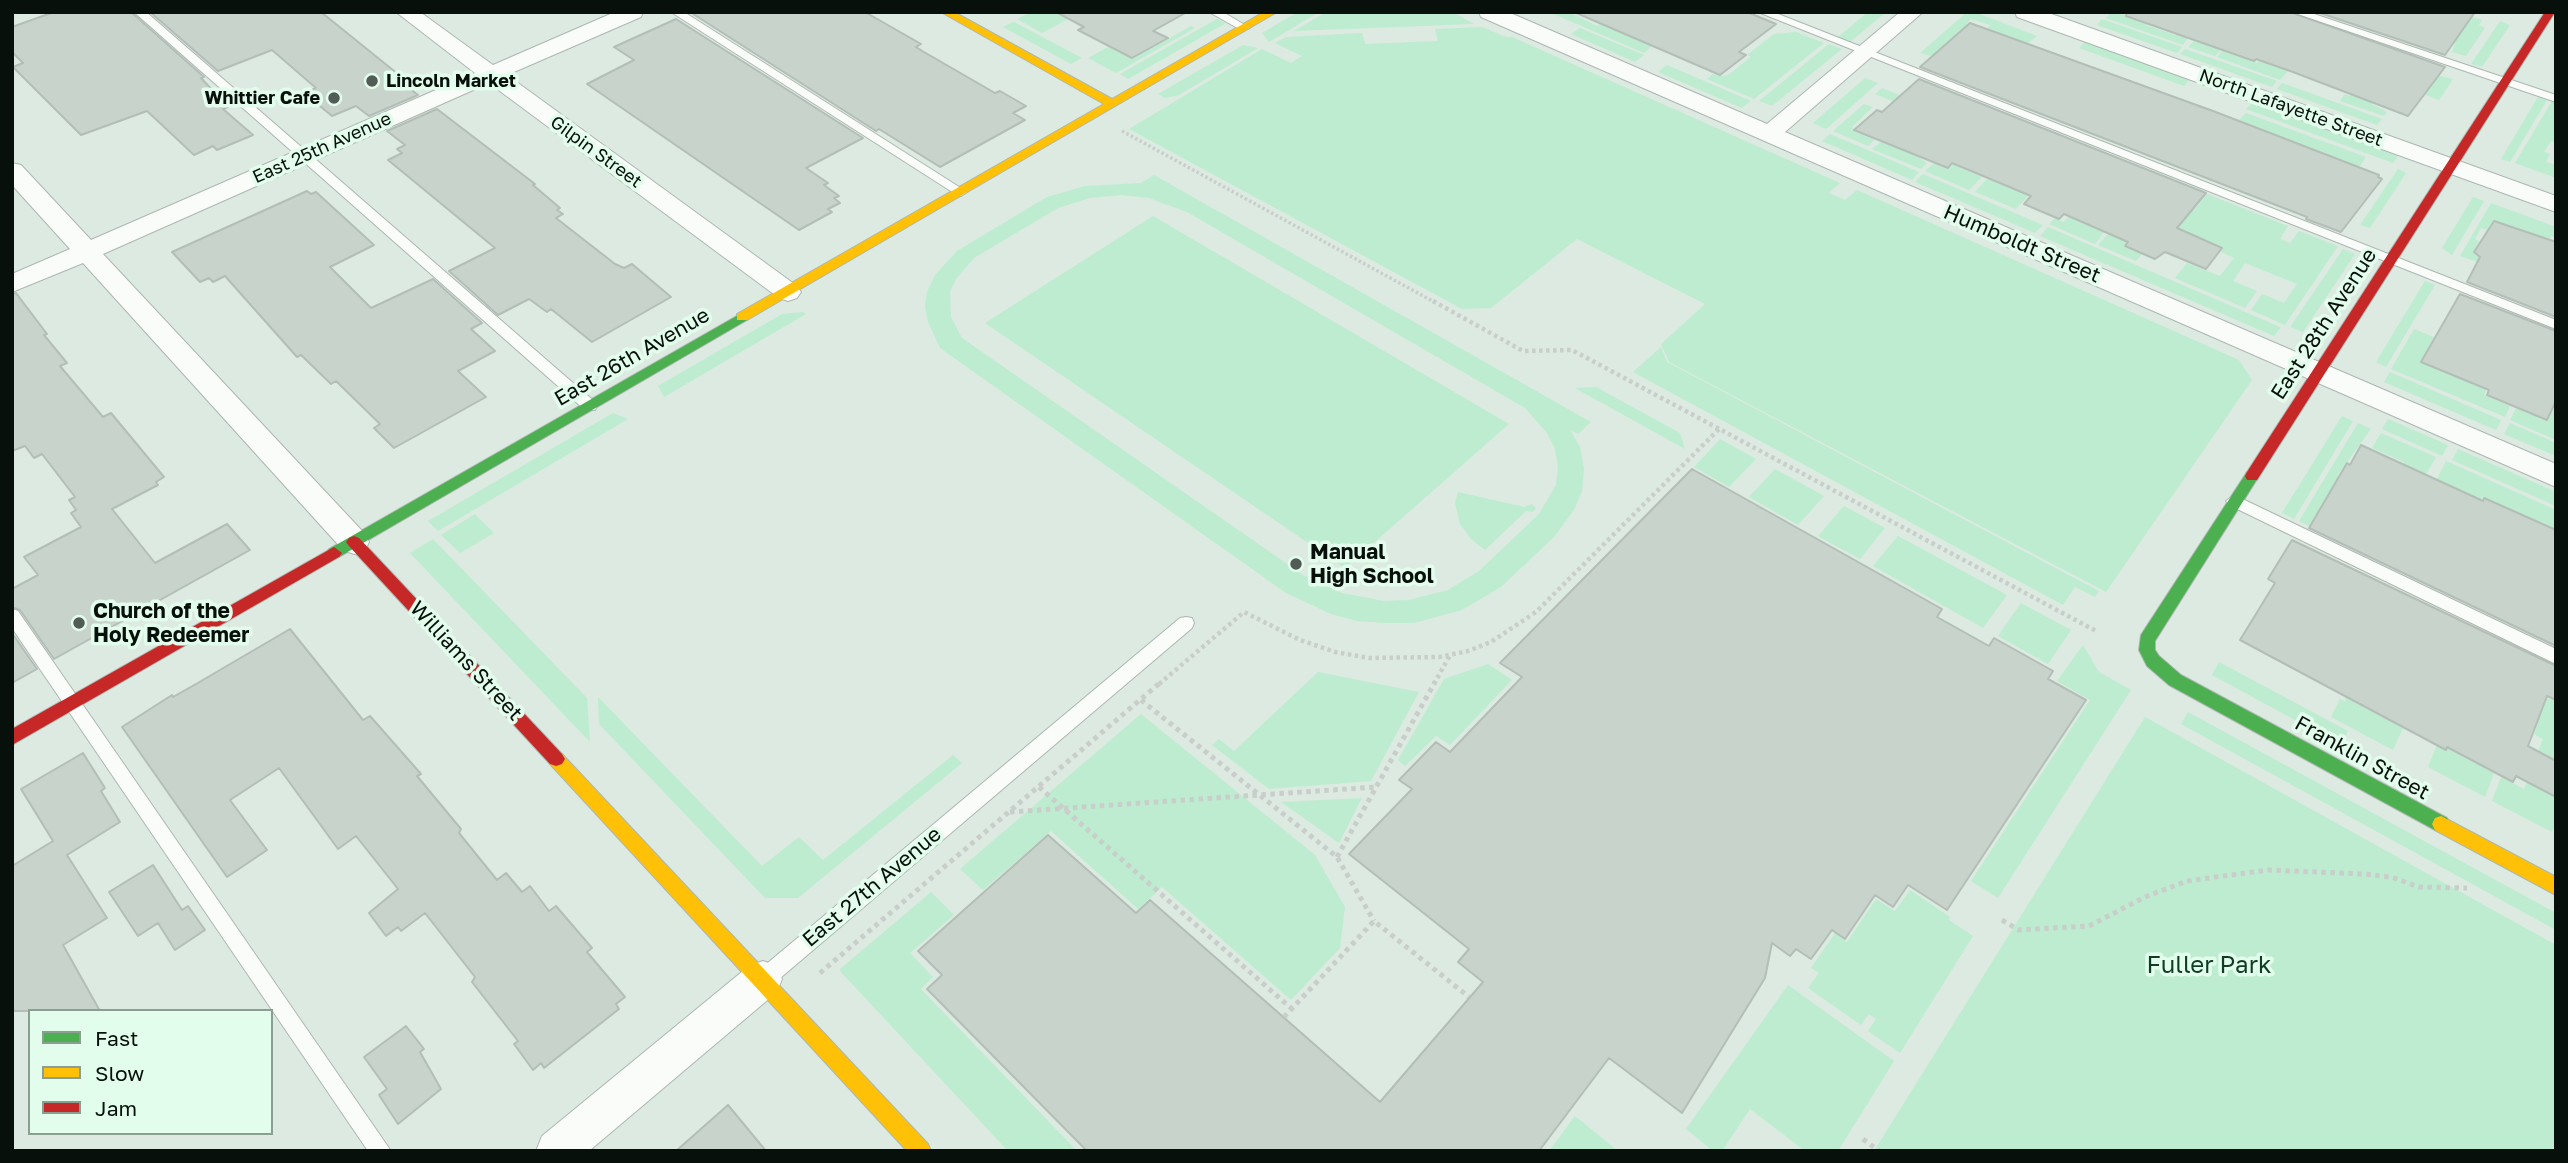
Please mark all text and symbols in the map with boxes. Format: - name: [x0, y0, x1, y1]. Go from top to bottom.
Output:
- street label: North Lafayette Street: [2196, 65, 2386, 151]
- place label: Lincoln Market: [386, 70, 516, 92]
- marker: Lincoln Market: [364, 73, 380, 89]
- place label: Whittier Cafe: [205, 87, 320, 109]
- marker: Whittier Cafe: [326, 90, 342, 106]
- street label: East 25th Avenue: [249, 108, 395, 188]
- street label: Gilpin Street: [546, 112, 646, 192]
- street label: Humboldt Street: [1940, 200, 2104, 288]
- street label: East 28th Avenue: [2266, 244, 2382, 404]
- street label: East 26th Avenue: [550, 302, 714, 412]
- place label: Manual High School: [1310, 539, 1434, 589]
- marker: Manual High School: [1288, 556, 1304, 572]
- street label: Williams Street: [404, 596, 528, 726]
- place label: Church of the Holy Redeemer: [93, 598, 249, 648]
- marker: Church of the Holy Redeemer: [71, 615, 87, 631]
- street label: Franklin Street: [2290, 711, 2434, 805]
- street label: East 27th Avenue: [798, 822, 946, 952]
- park label: Fuller Park: [2146, 951, 2272, 979]
- legend: [28, 1009, 273, 1135]
- text: Fast: [95, 1025, 138, 1051]
- text: Slow: [95, 1060, 144, 1086]
- text: Jam: [95, 1095, 137, 1121]

